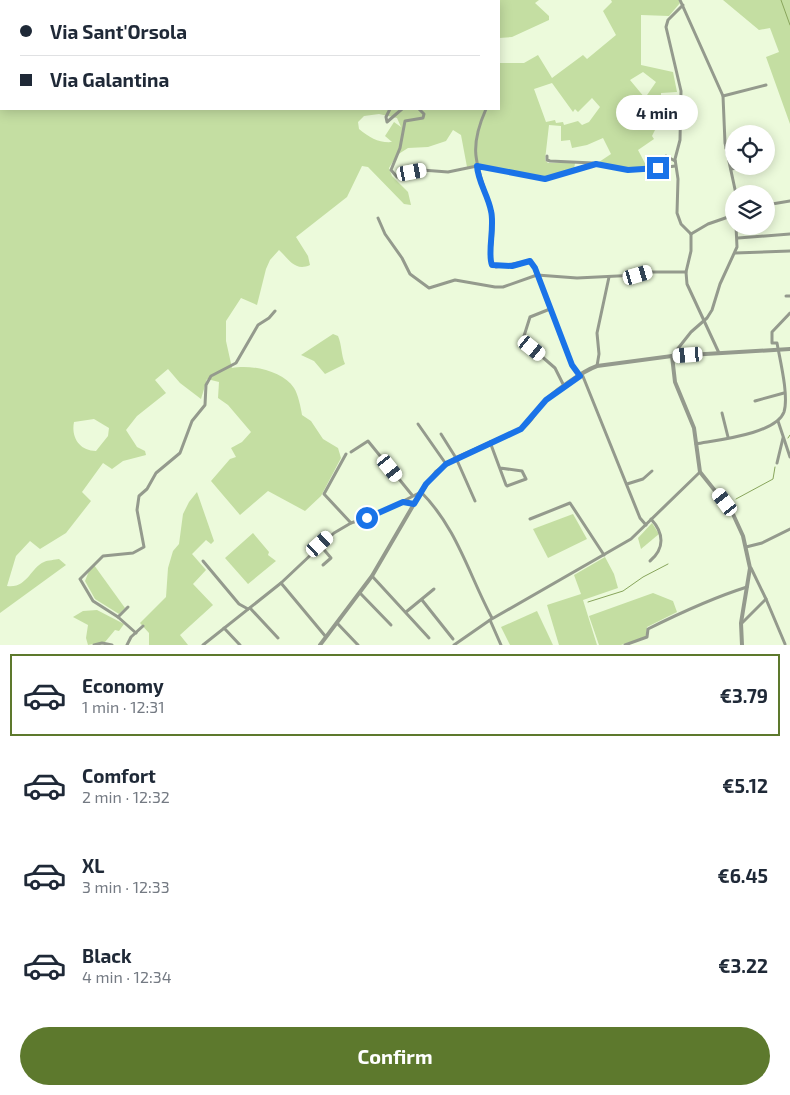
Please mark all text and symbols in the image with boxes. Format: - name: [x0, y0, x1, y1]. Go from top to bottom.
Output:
- text: Via Sant'Orsola: [50, 20, 187, 43]
- text: Via Galantina: [50, 68, 169, 91]
- callout: 4 min: [617, 96, 699, 130]
- text: 4 min: [636, 103, 678, 122]
- map controls: [725, 125, 775, 235]
- button: locate: [725, 125, 775, 175]
- route end: [647, 157, 669, 179]
- car: [395, 162, 428, 182]
- button: layers: [725, 185, 775, 235]
- car: [621, 264, 654, 286]
- car: [515, 333, 548, 363]
- car: [672, 346, 703, 364]
- car: [374, 452, 405, 484]
- car: [709, 486, 740, 518]
- route start: [356, 507, 378, 529]
- car: [303, 528, 336, 560]
- icon: car: [22, 673, 67, 718]
- text: Economy: [82, 674, 164, 697]
- text: €3.79: [720, 684, 768, 707]
- text: 1 min · 12:31: [82, 697, 165, 716]
- icon: car: [22, 763, 67, 808]
- text: Comfort: [82, 764, 156, 787]
- text: €5.12: [722, 774, 768, 797]
- text: 2 min · 12:32: [82, 787, 170, 806]
- icon: car: [22, 853, 67, 898]
- text: XL: [82, 854, 104, 877]
- text: €6.45: [717, 864, 768, 887]
- text: 3 min · 12:33: [82, 877, 170, 896]
- icon: car: [22, 943, 67, 988]
- text: Black: [82, 944, 132, 967]
- text: €3.22: [718, 954, 768, 977]
- text: 4 min · 12:34: [82, 967, 171, 986]
- button: Confirm: [20, 1027, 770, 1085]

